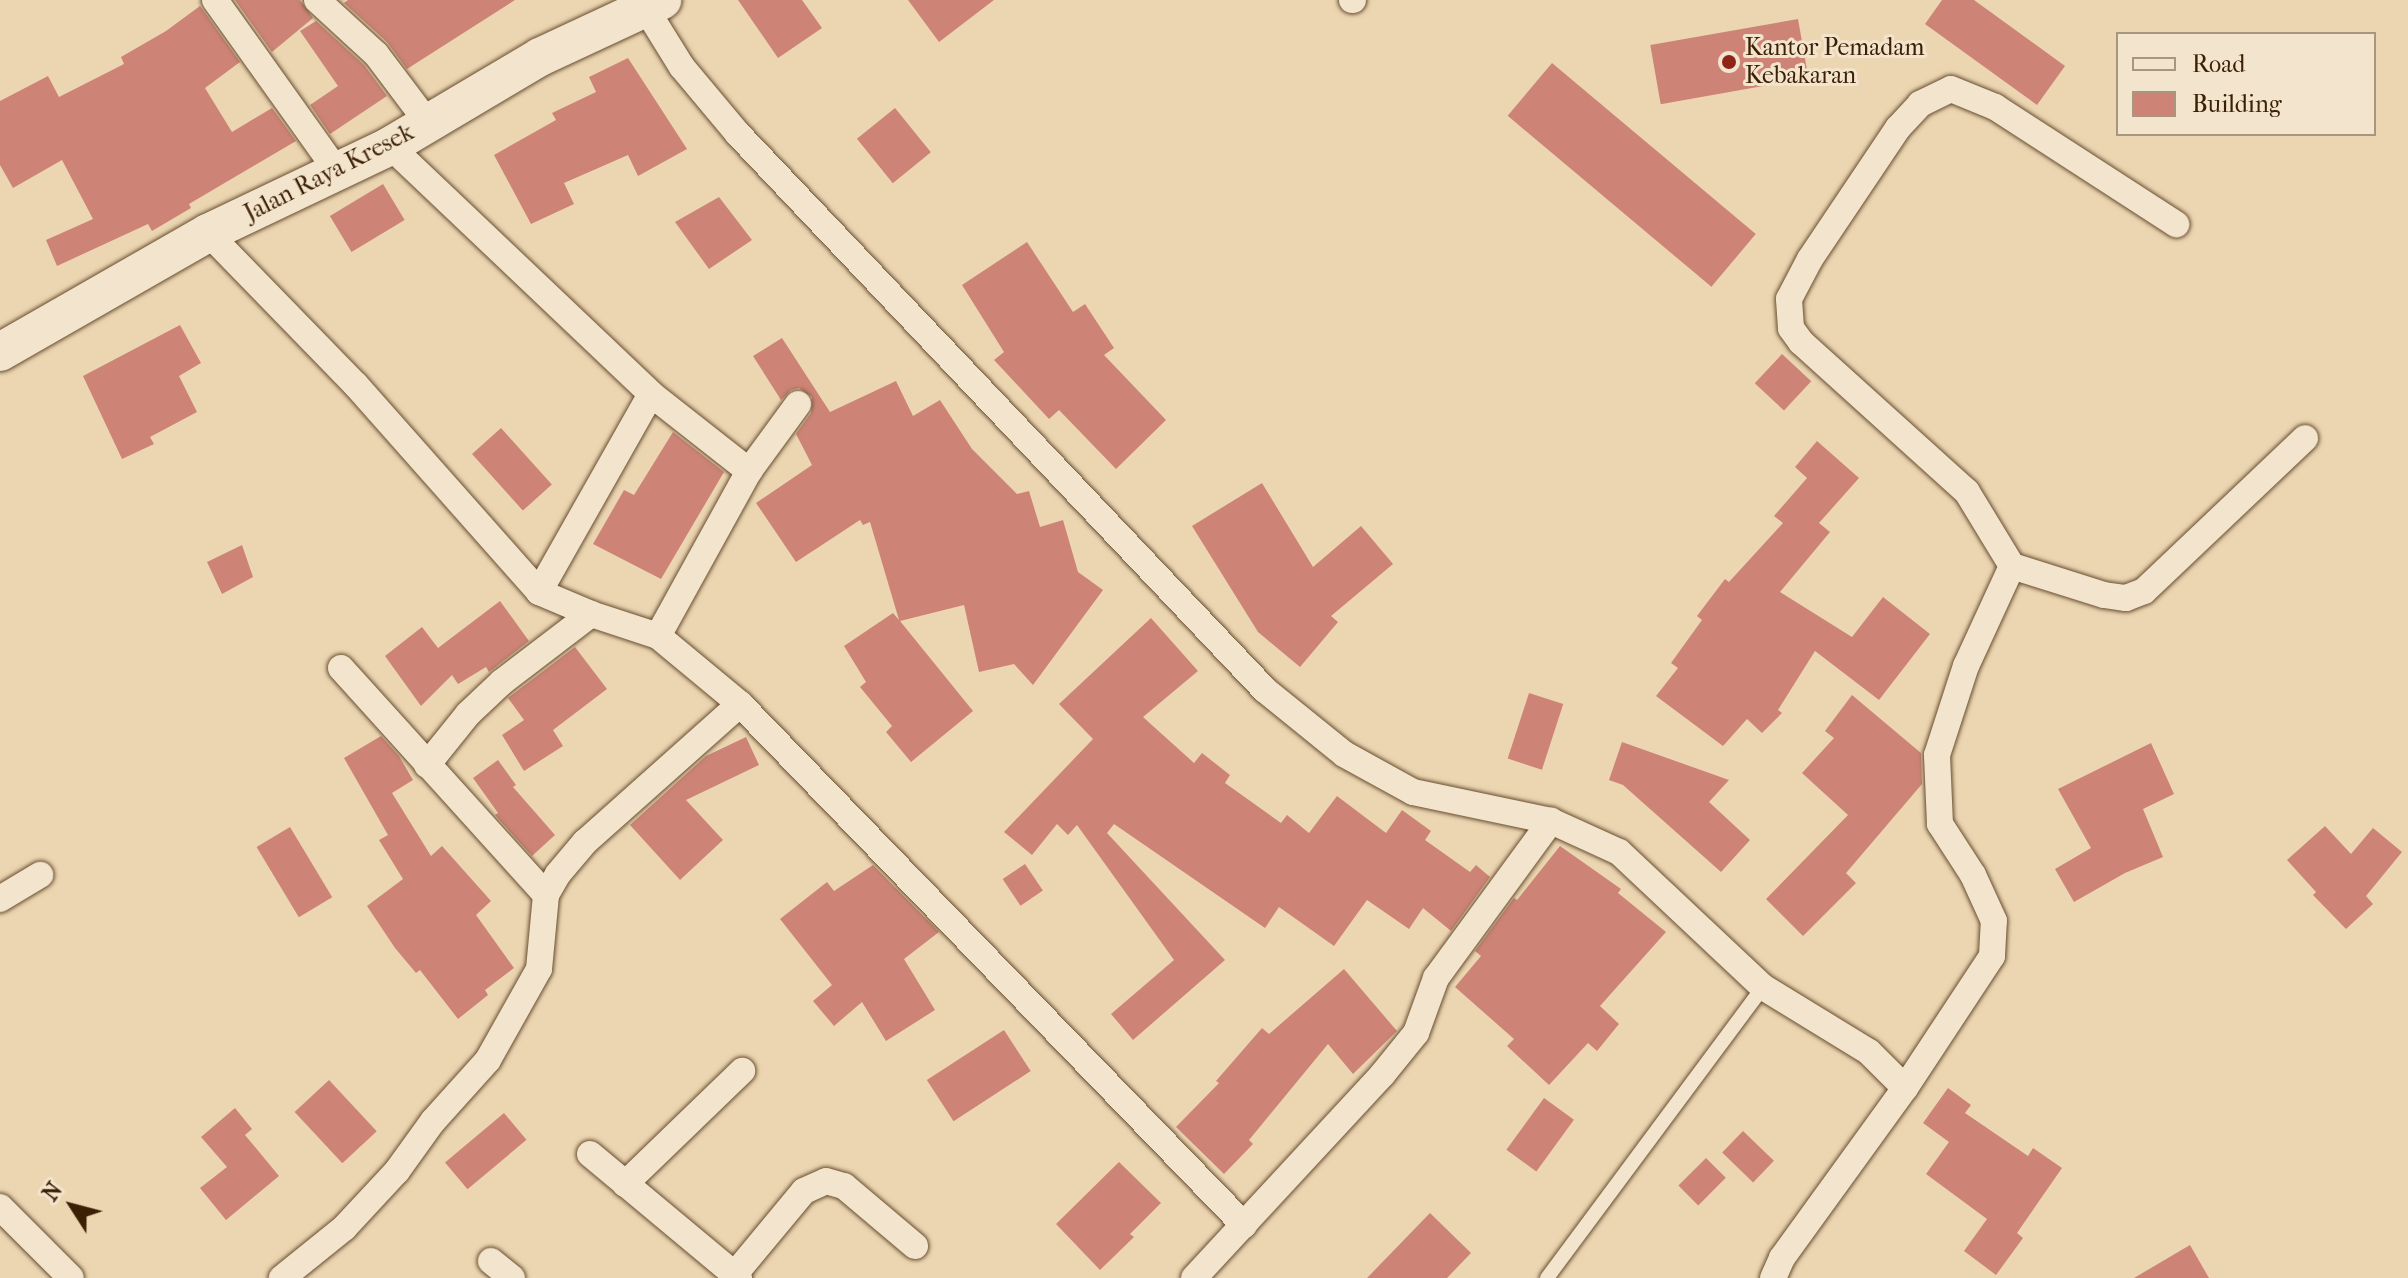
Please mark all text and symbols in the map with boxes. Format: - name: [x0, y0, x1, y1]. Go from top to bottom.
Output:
- legend: [2116, 32, 2376, 136]
- place label: Kantor Pemadam Kebakaran: [1745, 34, 1924, 90]
- text: Road: [2192, 50, 2245, 78]
- marker: Kantor Pemadam Kebakaran: [1720, 53, 1738, 71]
- text: Building: [2192, 90, 2282, 118]
- street label: Jalan Raya Kresek: [240, 118, 418, 228]
- north arrow: [32, 1166, 112, 1246]
- text: N: [37, 1178, 68, 1206]

